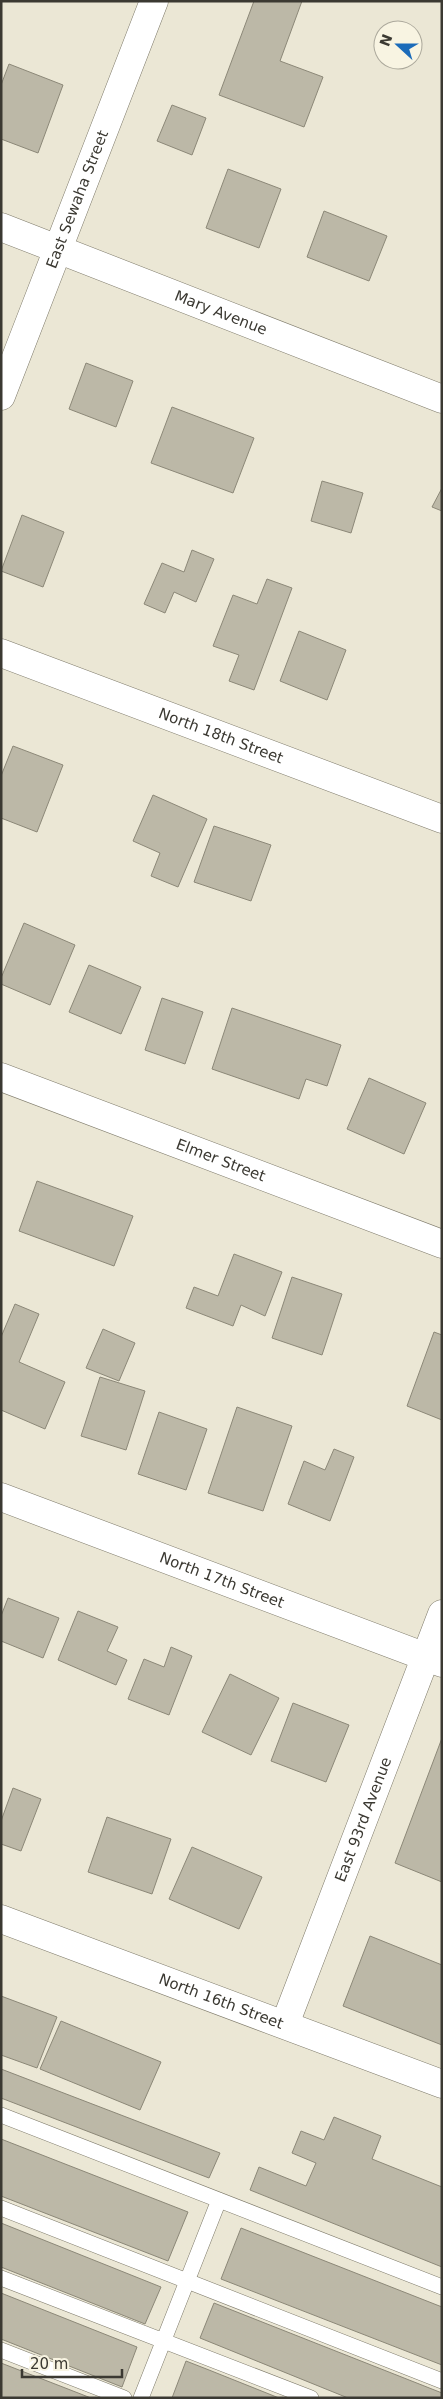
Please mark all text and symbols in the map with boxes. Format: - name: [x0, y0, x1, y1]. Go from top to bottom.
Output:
- north arrow: [373, 20, 423, 70]
- text: N: [376, 32, 395, 49]
- street label: East Sewaha Street: [42, 128, 112, 271]
- street label: Mary Avenue: [172, 287, 270, 339]
- street label: North 18th Street: [156, 704, 286, 767]
- street label: Elmer Street: [174, 1135, 268, 1185]
- street label: North 17th Street: [157, 1549, 287, 1612]
- street label: East 93rd Avenue: [331, 1754, 395, 1884]
- street label: North 16th Street: [156, 1970, 286, 2033]
- scale bar: [22, 2346, 122, 2378]
- text: 20 m: [30, 2355, 68, 2373]

